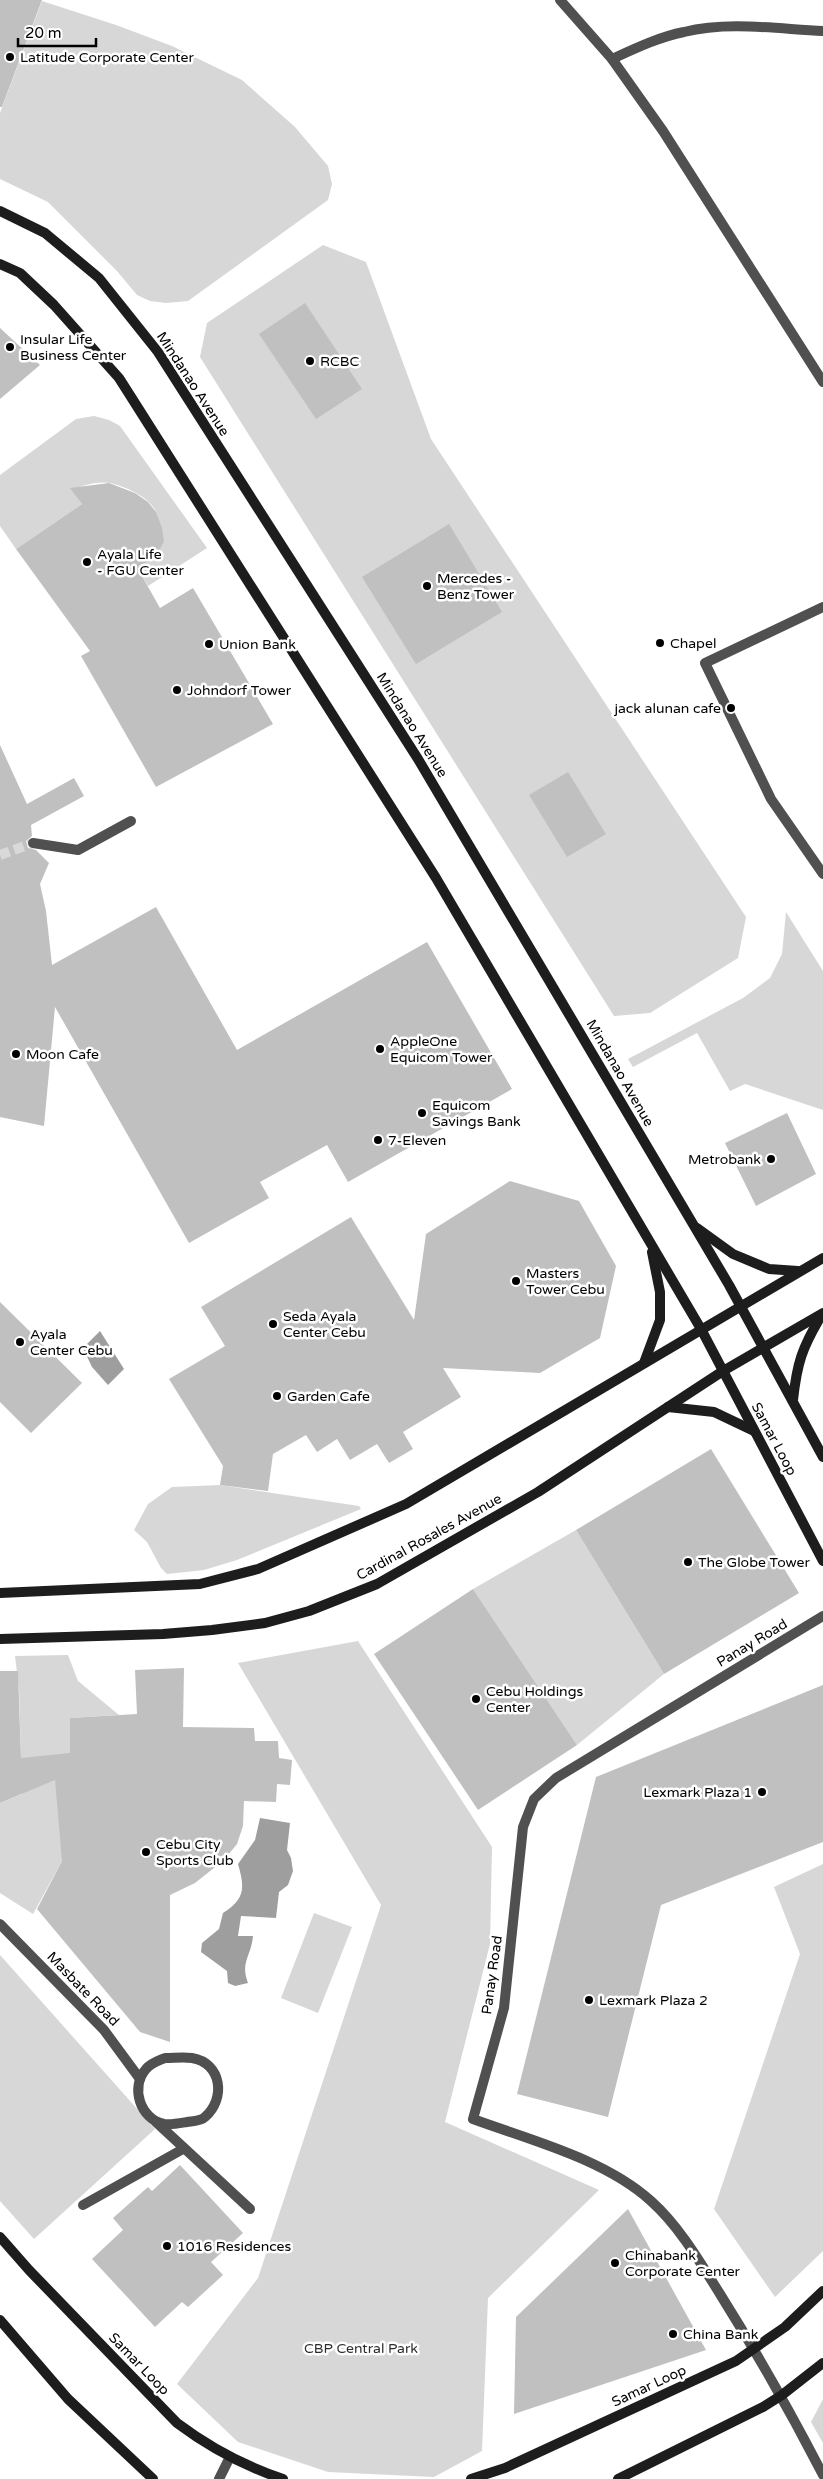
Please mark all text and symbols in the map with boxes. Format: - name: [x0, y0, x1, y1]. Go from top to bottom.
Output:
- scale bar: [18, 15, 95, 47]
- text: 20 m: [25, 24, 62, 42]
- place label: Latitude Corporate Center: [20, 49, 194, 66]
- marker: Latitude Corporate Center: [4, 51, 16, 63]
- street label: Mindanao Avenue: [153, 329, 233, 439]
- place label: Insular Life Business Center: [20, 331, 127, 364]
- marker: Insular Life Business Center: [4, 341, 16, 353]
- place label: RCBC: [320, 353, 359, 370]
- marker: RCBC: [304, 355, 316, 367]
- place label: Ayala Life - FGU Center: [97, 546, 184, 579]
- marker: Ayala Life - FGU Center: [81, 556, 93, 568]
- place label: Mercedes - Benz Tower: [437, 570, 515, 603]
- marker: Mercedes - Benz Tower: [421, 580, 433, 592]
- place label: Chapel: [670, 635, 716, 652]
- place label: Union Bank: [219, 636, 296, 653]
- marker: Chapel: [654, 637, 666, 649]
- marker: Union Bank: [203, 638, 215, 650]
- street label: Mindanao Avenue: [373, 669, 451, 781]
- place label: Johndorf Tower: [187, 682, 292, 699]
- marker: Johndorf Tower: [171, 684, 183, 696]
- place label: jack alunan cafe: [613, 700, 721, 717]
- marker: jack alunan cafe: [725, 702, 737, 714]
- street label: Mindanao Avenue: [582, 1016, 658, 1130]
- place label: AppleOne Equicom Tower: [390, 1033, 493, 1066]
- marker: AppleOne Equicom Tower: [374, 1043, 386, 1055]
- place label: Moon Cafe: [26, 1046, 99, 1063]
- marker: Moon Cafe: [10, 1048, 22, 1060]
- place label: Equicom Savings Bank: [432, 1097, 521, 1130]
- marker: Equicom Savings Bank: [416, 1107, 428, 1119]
- place label: 7-Eleven: [388, 1132, 446, 1149]
- marker: 7-Eleven: [372, 1134, 384, 1146]
- place label: Metrobank: [688, 1151, 761, 1168]
- marker: Metrobank: [765, 1153, 777, 1165]
- place label: Masters Tower Cebu: [526, 1265, 605, 1298]
- marker: Masters Tower Cebu: [510, 1275, 522, 1287]
- place label: Seda Ayala Center Cebu: [283, 1308, 366, 1341]
- marker: Seda Ayala Center Cebu: [267, 1318, 279, 1330]
- place label: Ayala Center Cebu: [30, 1326, 113, 1359]
- marker: Ayala Center Cebu: [14, 1336, 26, 1348]
- place label: Garden Cafe: [287, 1388, 370, 1405]
- marker: Garden Cafe: [271, 1390, 283, 1402]
- street label: Samar Loop: [748, 1400, 800, 1479]
- street label: Cardinal Rosales Avenue: [353, 1490, 505, 1584]
- place label: The Globe Tower: [698, 1554, 810, 1571]
- marker: The Globe Tower: [682, 1556, 694, 1568]
- street label: Panay Road: [714, 1615, 790, 1671]
- place label: Cebu Holdings Center: [486, 1683, 583, 1716]
- marker: Cebu Holdings Center: [470, 1693, 482, 1705]
- place label: Lexmark Plaza 1: [643, 1784, 752, 1801]
- marker: Lexmark Plaza 1: [756, 1786, 768, 1798]
- place label: Cebu City Sports Club: [156, 1836, 234, 1869]
- marker: Cebu City Sports Club: [140, 1846, 152, 1858]
- street label: Panay Road: [478, 1934, 506, 2016]
- street label: Masbate Road: [43, 1948, 123, 2030]
- place label: Lexmark Plaza 2: [599, 1992, 708, 2009]
- marker: Lexmark Plaza 2: [583, 1994, 595, 2006]
- place label: 1016 Residences: [177, 2238, 292, 2255]
- marker: 1016 Residences: [161, 2240, 173, 2252]
- place label: Chinabank Corporate Center: [625, 2247, 741, 2280]
- marker: Chinabank Corporate Center: [609, 2257, 621, 2269]
- place label: China Bank: [683, 2326, 759, 2343]
- marker: China Bank: [667, 2328, 679, 2340]
- street label: Samar Loop: [105, 2329, 173, 2399]
- park label: CBP Central Park: [304, 2340, 418, 2357]
- street label: Samar Loop: [609, 2361, 689, 2411]

